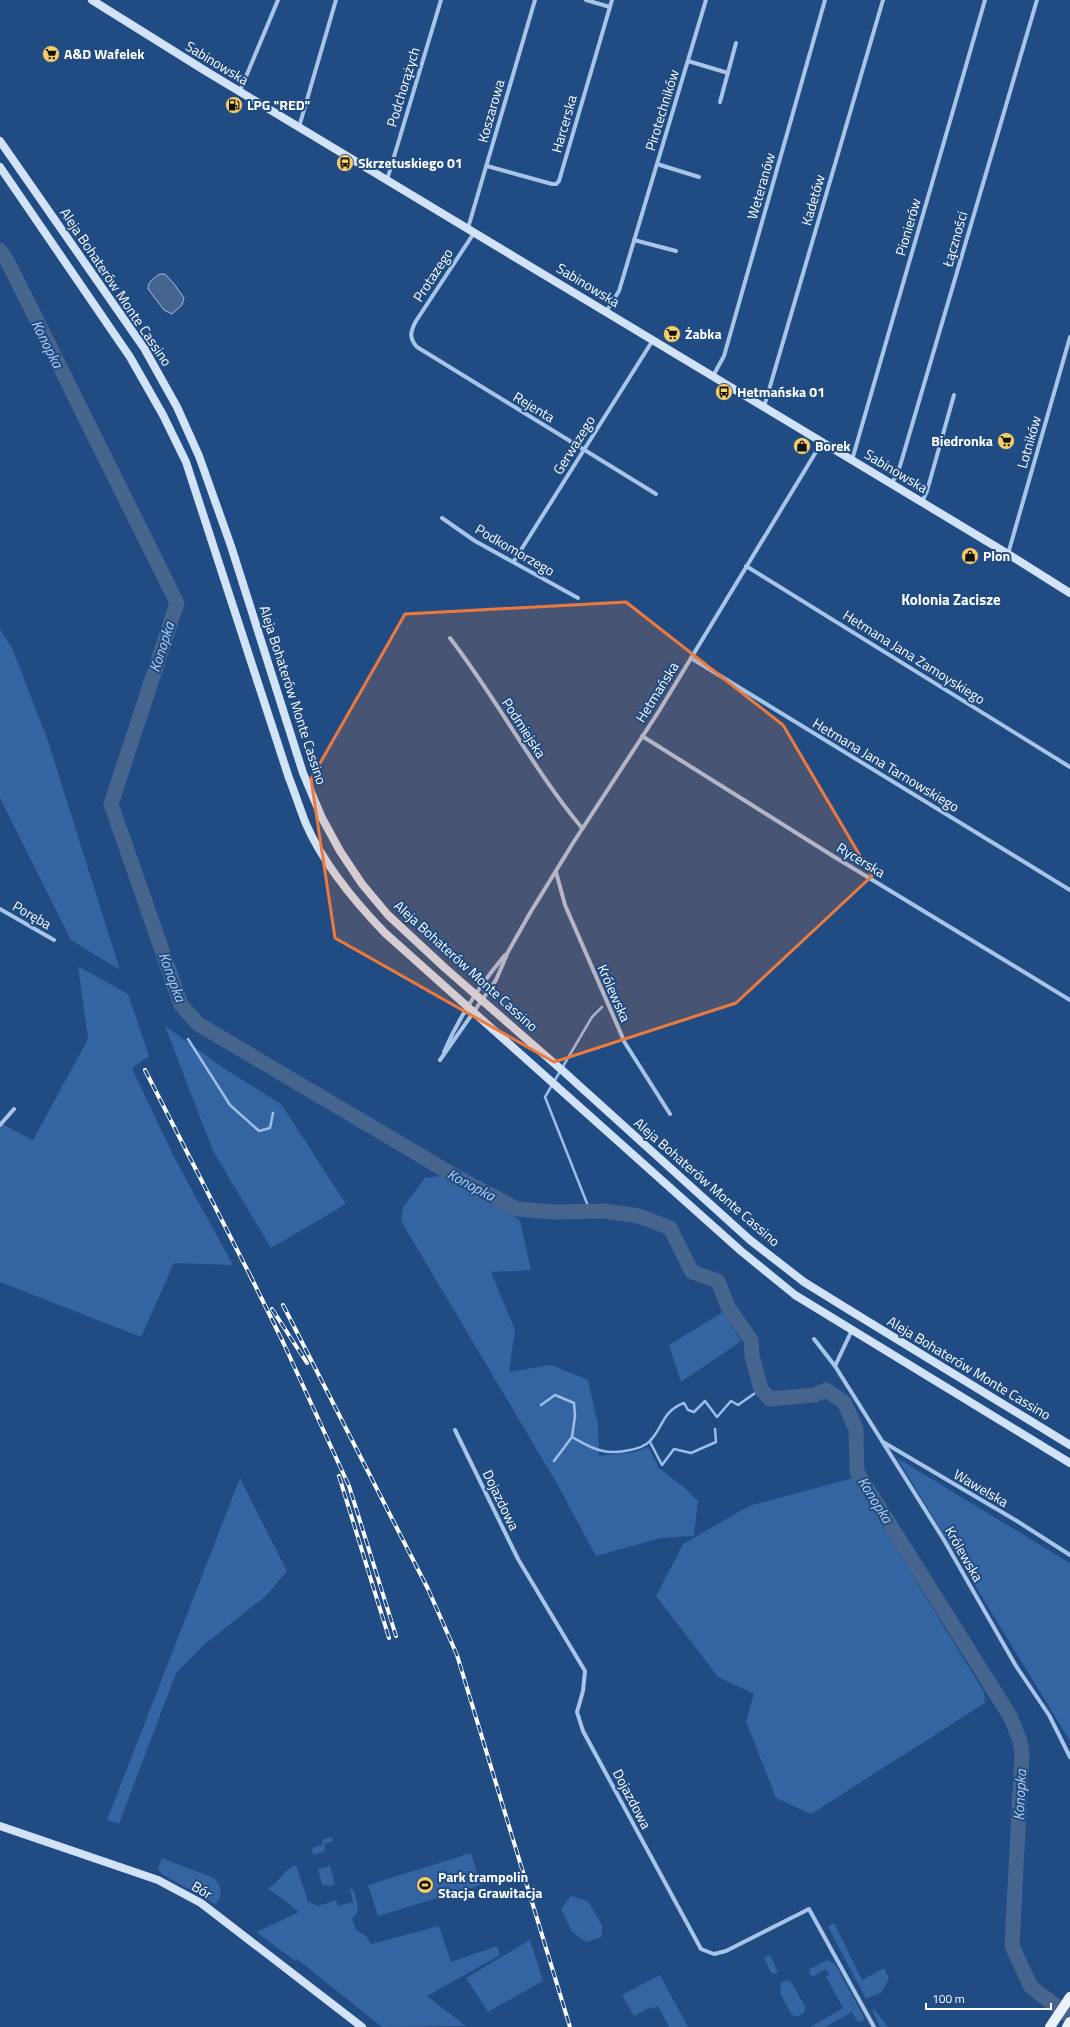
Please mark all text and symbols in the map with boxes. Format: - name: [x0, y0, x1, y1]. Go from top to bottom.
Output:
- street label: Sabinowska: [182, 35, 253, 90]
- place label: A&D Wafelek: [64, 43, 145, 64]
- supermarket icon: A&D Wafelek: [41, 44, 61, 64]
- street label: Podchorążych: [380, 44, 425, 129]
- street label: Pirotechników: [639, 66, 684, 153]
- street label: Koszarowa: [472, 77, 510, 145]
- street label: Harcerska: [545, 92, 582, 155]
- place label: LPG "RED": [247, 94, 310, 115]
- fuel station icon: LPG "RED": [224, 95, 244, 115]
- street label: Weteranów: [741, 150, 780, 222]
- place label: Skrzetuskiego 01: [358, 152, 463, 173]
- bus stop icon: Skrzetuskiego 01: [335, 153, 355, 173]
- street label: Kadetów: [795, 172, 830, 228]
- street label: Pionierów: [889, 195, 926, 258]
- street label: Aleja Bohaterów Monte Cassino: [55, 203, 178, 370]
- street label: Łączności: [936, 209, 972, 270]
- street label: Protazego: [407, 244, 458, 306]
- street label: Sabinowska: [553, 257, 624, 312]
- water label: Konopka: [26, 316, 70, 373]
- place label: Żabka: [685, 323, 722, 344]
- supermarket icon: Żabka: [662, 324, 682, 344]
- place label: Hetmańska 01: [737, 381, 825, 402]
- bus stop icon: Hetmańska 01: [714, 382, 734, 402]
- street label: Rejenta: [510, 386, 559, 427]
- street label: Gerwazego: [547, 411, 600, 478]
- street label: Lotników: [1011, 413, 1046, 471]
- place label: Biedronka: [931, 430, 993, 451]
- supermarket icon: Biedronka: [996, 431, 1016, 451]
- place label: Borek: [815, 435, 851, 456]
- shop icon: Borek: [792, 436, 812, 456]
- street label: Sabinowska: [861, 443, 932, 498]
- street label: Podkomorzego: [472, 518, 559, 581]
- place label: Plon: [983, 545, 1010, 566]
- shop icon: Plon: [960, 546, 980, 566]
- district label: Kolonia Zacisze: [901, 588, 1001, 611]
- street label: Aleja Bohaterów Monte Cassino: [255, 602, 332, 787]
- street label: Hetmana Jana Zamoyskiego: [839, 604, 990, 709]
- water label: Konopka: [143, 618, 181, 675]
- street label: Hetmańska: [630, 657, 683, 726]
- street label: Podmiejska: [497, 693, 552, 762]
- street label: Hetmana Jana Tarnowskiego: [809, 712, 964, 817]
- street label: Rycerska: [833, 837, 890, 882]
- street label: Poręba: [9, 895, 56, 934]
- street label: Aleja Bohaterów Monte Cassino: [390, 895, 543, 1036]
- water label: Konopka: [153, 949, 193, 1006]
- street label: Królewska: [592, 961, 636, 1025]
- street label: Aleja Bohaterów Monte Cassino: [630, 1112, 785, 1251]
- water label: Konopka: [443, 1162, 501, 1207]
- street label: Aleja Bohaterów Monte Cassino: [884, 1310, 1055, 1425]
- street label: Wawelska: [950, 1463, 1013, 1512]
- street label: Dojazdowa: [478, 1466, 525, 1534]
- water label: Konopka: [852, 1472, 900, 1529]
- street label: Królewska: [940, 1522, 989, 1585]
- street label: Dojazdowa: [608, 1765, 657, 1832]
- water label: Konopka: [1007, 1767, 1032, 1821]
- place label: Park trampolin Stacja Grawitacja: [438, 1866, 542, 1903]
- street label: Bór: [188, 1875, 217, 1904]
- sports icon: Park trampolin Stacja Grawitacja: [415, 1875, 435, 1895]
- scale bar: [926, 1985, 1051, 2011]
- text: 100 m: [932, 1989, 965, 2008]

